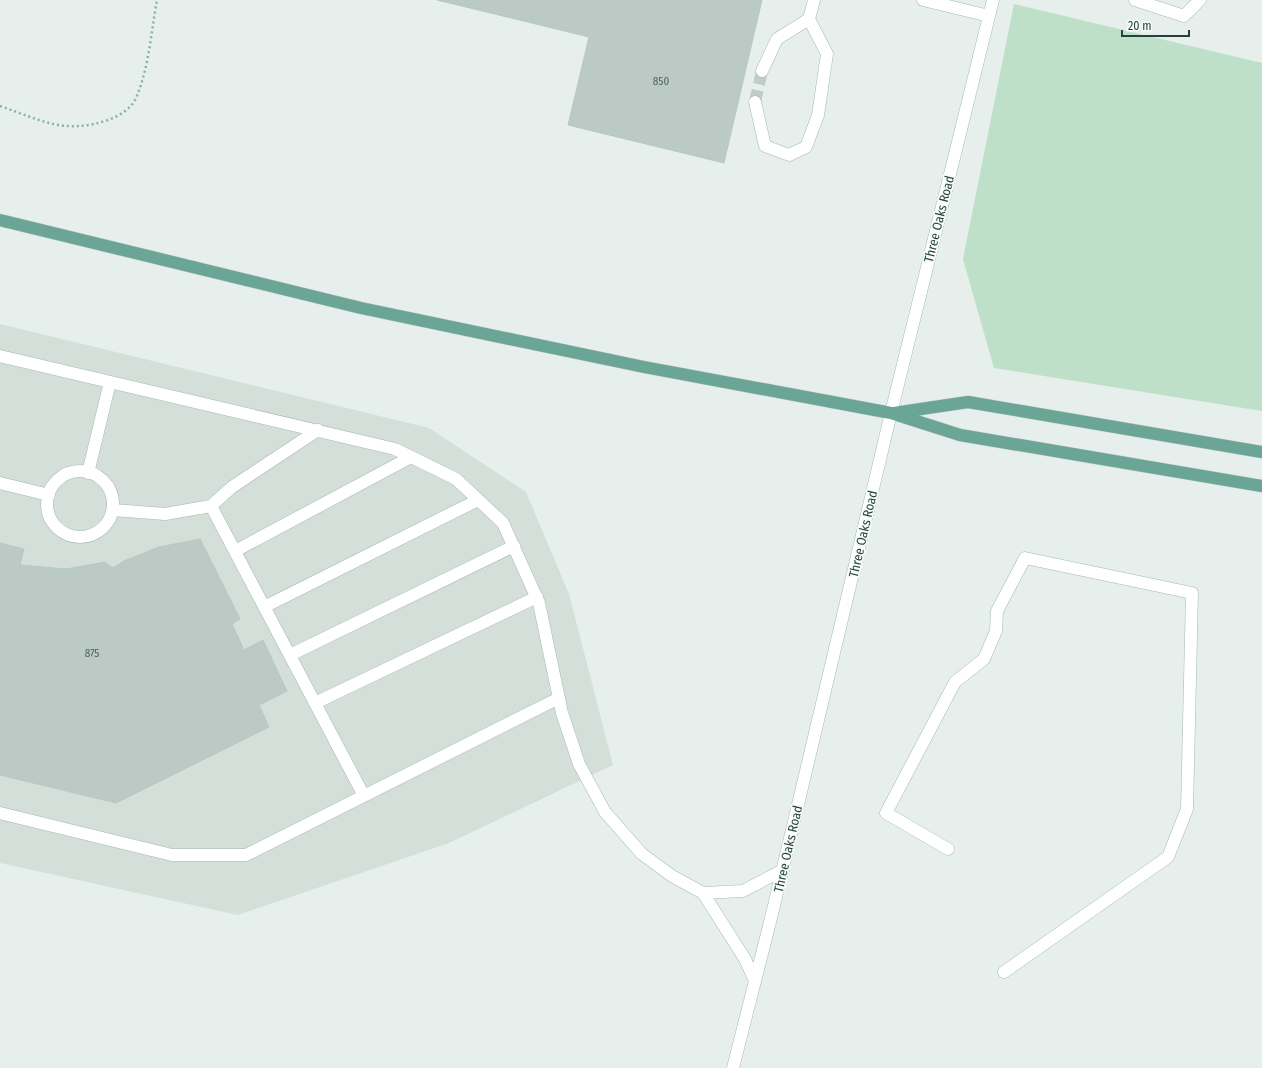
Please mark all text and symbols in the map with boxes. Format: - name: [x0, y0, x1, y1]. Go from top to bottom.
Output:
- scale bar: [1122, 12, 1189, 38]
- text: 20 m: [1128, 19, 1152, 33]
- house number: 850: [653, 75, 669, 88]
- street label: Three Oaks Road: [921, 174, 957, 264]
- street label: Three Oaks Road: [846, 489, 880, 579]
- house number: 875: [85, 647, 99, 660]
- street label: Three Oaks Road: [771, 804, 805, 894]

